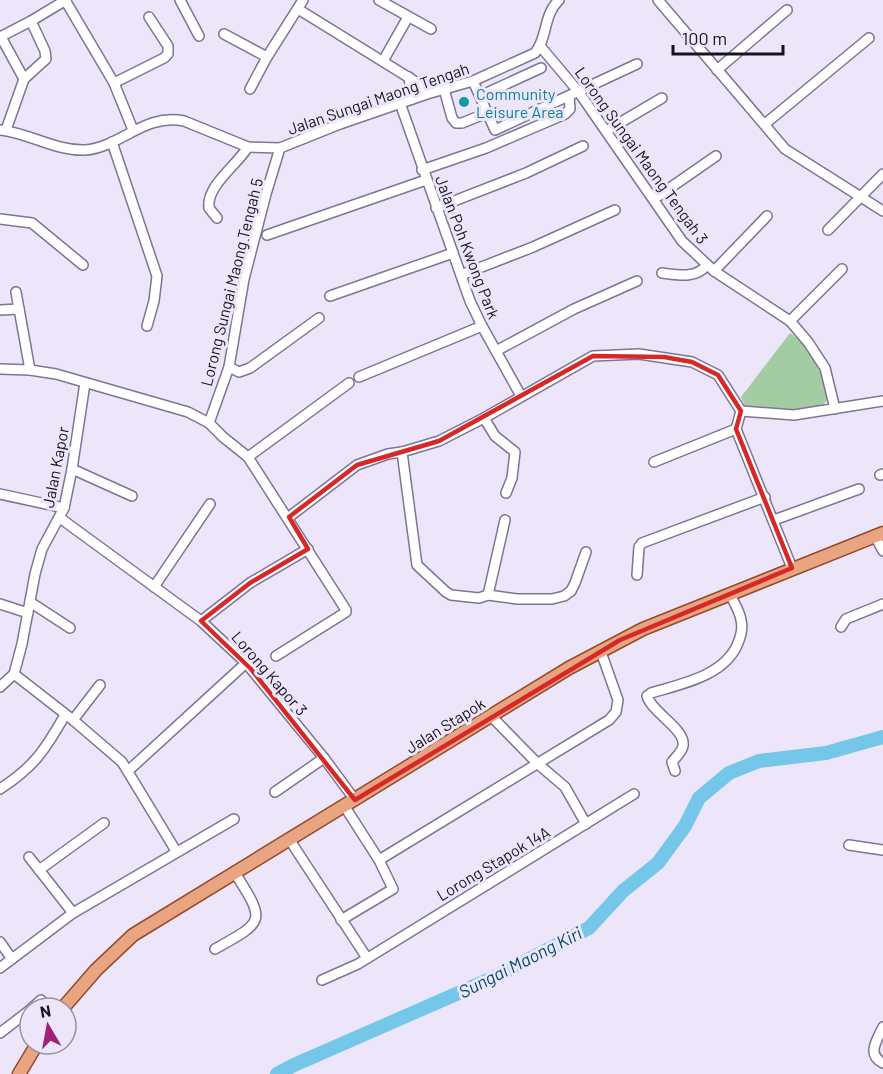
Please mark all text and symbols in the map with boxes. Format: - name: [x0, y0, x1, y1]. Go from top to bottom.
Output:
- scale bar: [673, 18, 782, 56]
- text: 100 m: [682, 27, 727, 49]
- street label: Jalan Sungai Maong Tengah: [285, 58, 471, 138]
- street label: Lorong Sungai Maong Tengah 3: [571, 63, 713, 247]
- place label: Community Leisure Area: [476, 84, 564, 121]
- marker: Community Leisure Area: [457, 95, 471, 109]
- street label: Jalan Poh Kwong Park: [432, 173, 504, 321]
- street label: Lorong Sungai Maong Tengah 5: [196, 176, 266, 388]
- street label: Jalan Kapor: [38, 425, 72, 509]
- street label: Lorong Kapor 3: [228, 627, 312, 719]
- street label: Jalan Stapok: [402, 693, 488, 757]
- street label: Lorong Stapok 14A: [433, 822, 553, 904]
- water label: Sungai Maong Kiri: [455, 921, 586, 1003]
- north arrow: [18, 996, 78, 1056]
- text: N: [38, 1000, 52, 1021]

